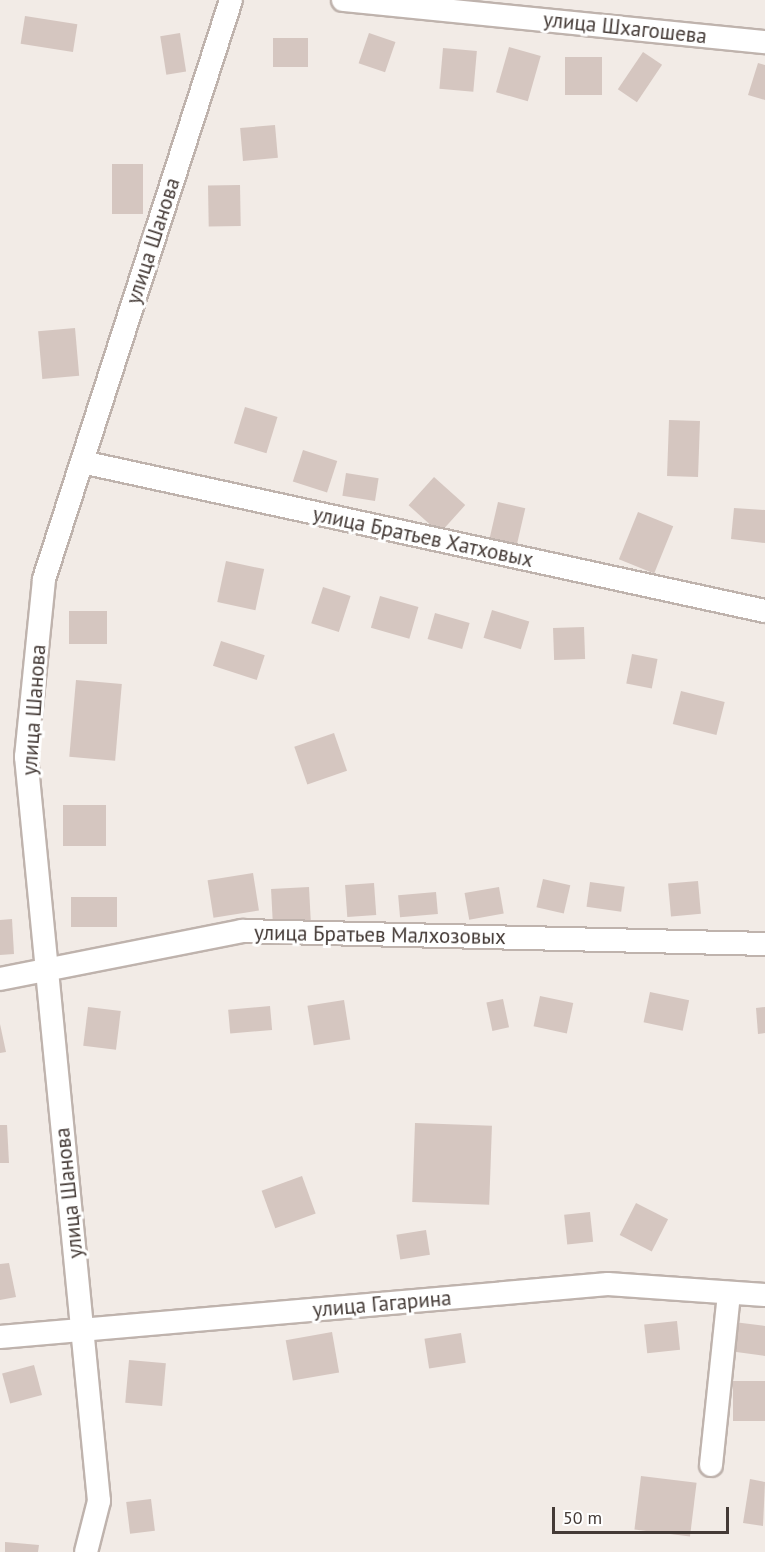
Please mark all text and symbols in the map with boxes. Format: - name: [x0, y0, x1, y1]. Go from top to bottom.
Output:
- street label: улица Шхагошева: [542, 7, 708, 49]
- street label: улица Шанова: [121, 175, 185, 307]
- street label: улица Братьев Хатховых: [310, 501, 536, 573]
- street label: улица Шанова: [17, 644, 51, 776]
- street label: улица Братьев Малхозовых: [254, 920, 506, 950]
- street label: улица Шанова: [50, 1126, 88, 1260]
- street label: улица Гагарина: [312, 1285, 452, 1323]
- scale bar: [555, 1495, 732, 1533]
- text: 50 m: [563, 1506, 602, 1529]

